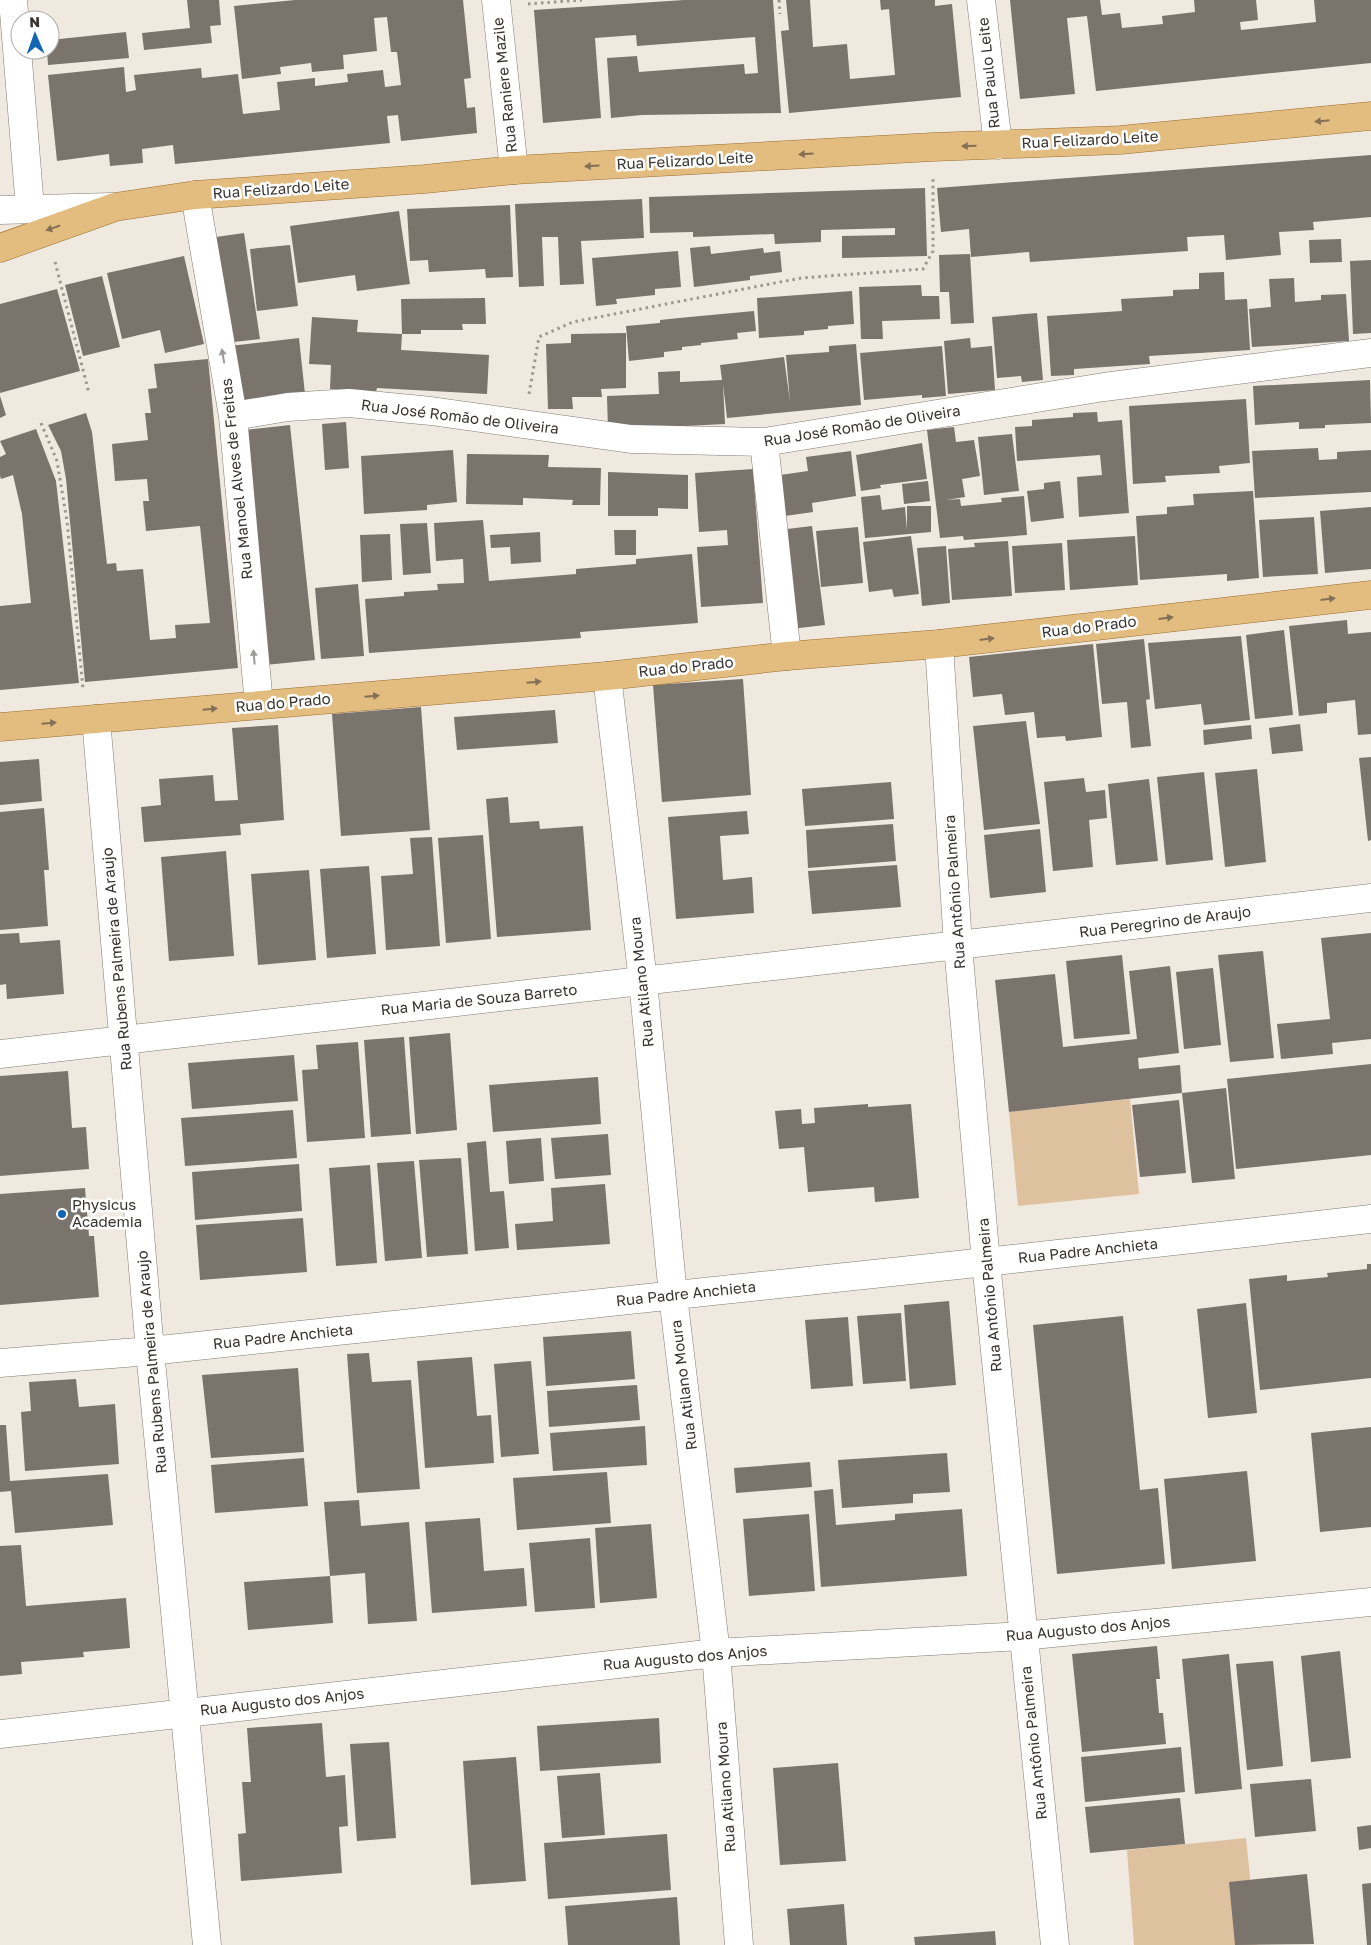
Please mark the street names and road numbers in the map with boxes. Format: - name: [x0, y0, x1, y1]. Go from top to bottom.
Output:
- street label: Rua Raniere Mazile: [488, 16, 520, 154]
- street label: Rua Paulo Leite: [973, 16, 1003, 130]
- street label: Rua Felizardo Leite: [1021, 126, 1159, 152]
- street label: Rua Felizardo Leite: [616, 147, 754, 173]
- street label: Rua Felizardo Leite: [212, 174, 350, 202]
- street label: Rua Manoel Alves de Freitas: [216, 378, 256, 581]
- street label: Rua José Romão de Oliveira: [360, 395, 560, 437]
- street label: Rua José Romão de Oliveira: [762, 401, 962, 449]
- street label: Rua do Prado: [1040, 611, 1137, 641]
- street label: Rua do Prado: [638, 652, 734, 680]
- street label: Rua do Prado: [235, 689, 331, 715]
- street label: Rua Antônio Palmeira: [940, 814, 968, 970]
- street label: Rua Rubens Palmeira de Araujo: [97, 847, 135, 1071]
- street label: Rua Peregrino de Araujo: [1078, 902, 1252, 940]
- street label: Rua Atilano Moura: [625, 916, 657, 1048]
- street label: Rua Maria de Souza Barreto: [380, 980, 578, 1018]
- street label: Rua Antônio Palmeira: [973, 1217, 1005, 1373]
- street label: Rua Padre Anchieta: [1017, 1234, 1159, 1266]
- street label: Rua Rubens Palmeira de Araujo: [132, 1250, 170, 1474]
- street label: Rua Padre Anchieta: [615, 1277, 757, 1309]
- street label: Rua Atilano Moura: [666, 1319, 700, 1451]
- street label: Rua Padre Anchieta: [212, 1320, 354, 1352]
- street label: Rua Augusto dos Anjos: [1005, 1612, 1171, 1644]
- street label: Rua Augusto dos Anjos: [602, 1641, 768, 1673]
- street label: Rua Antônio Palmeira: [1016, 1665, 1050, 1821]
- street label: Rua Augusto dos Anjos: [199, 1683, 365, 1719]
- street label: Rua Atilano Moura: [711, 1721, 739, 1853]

